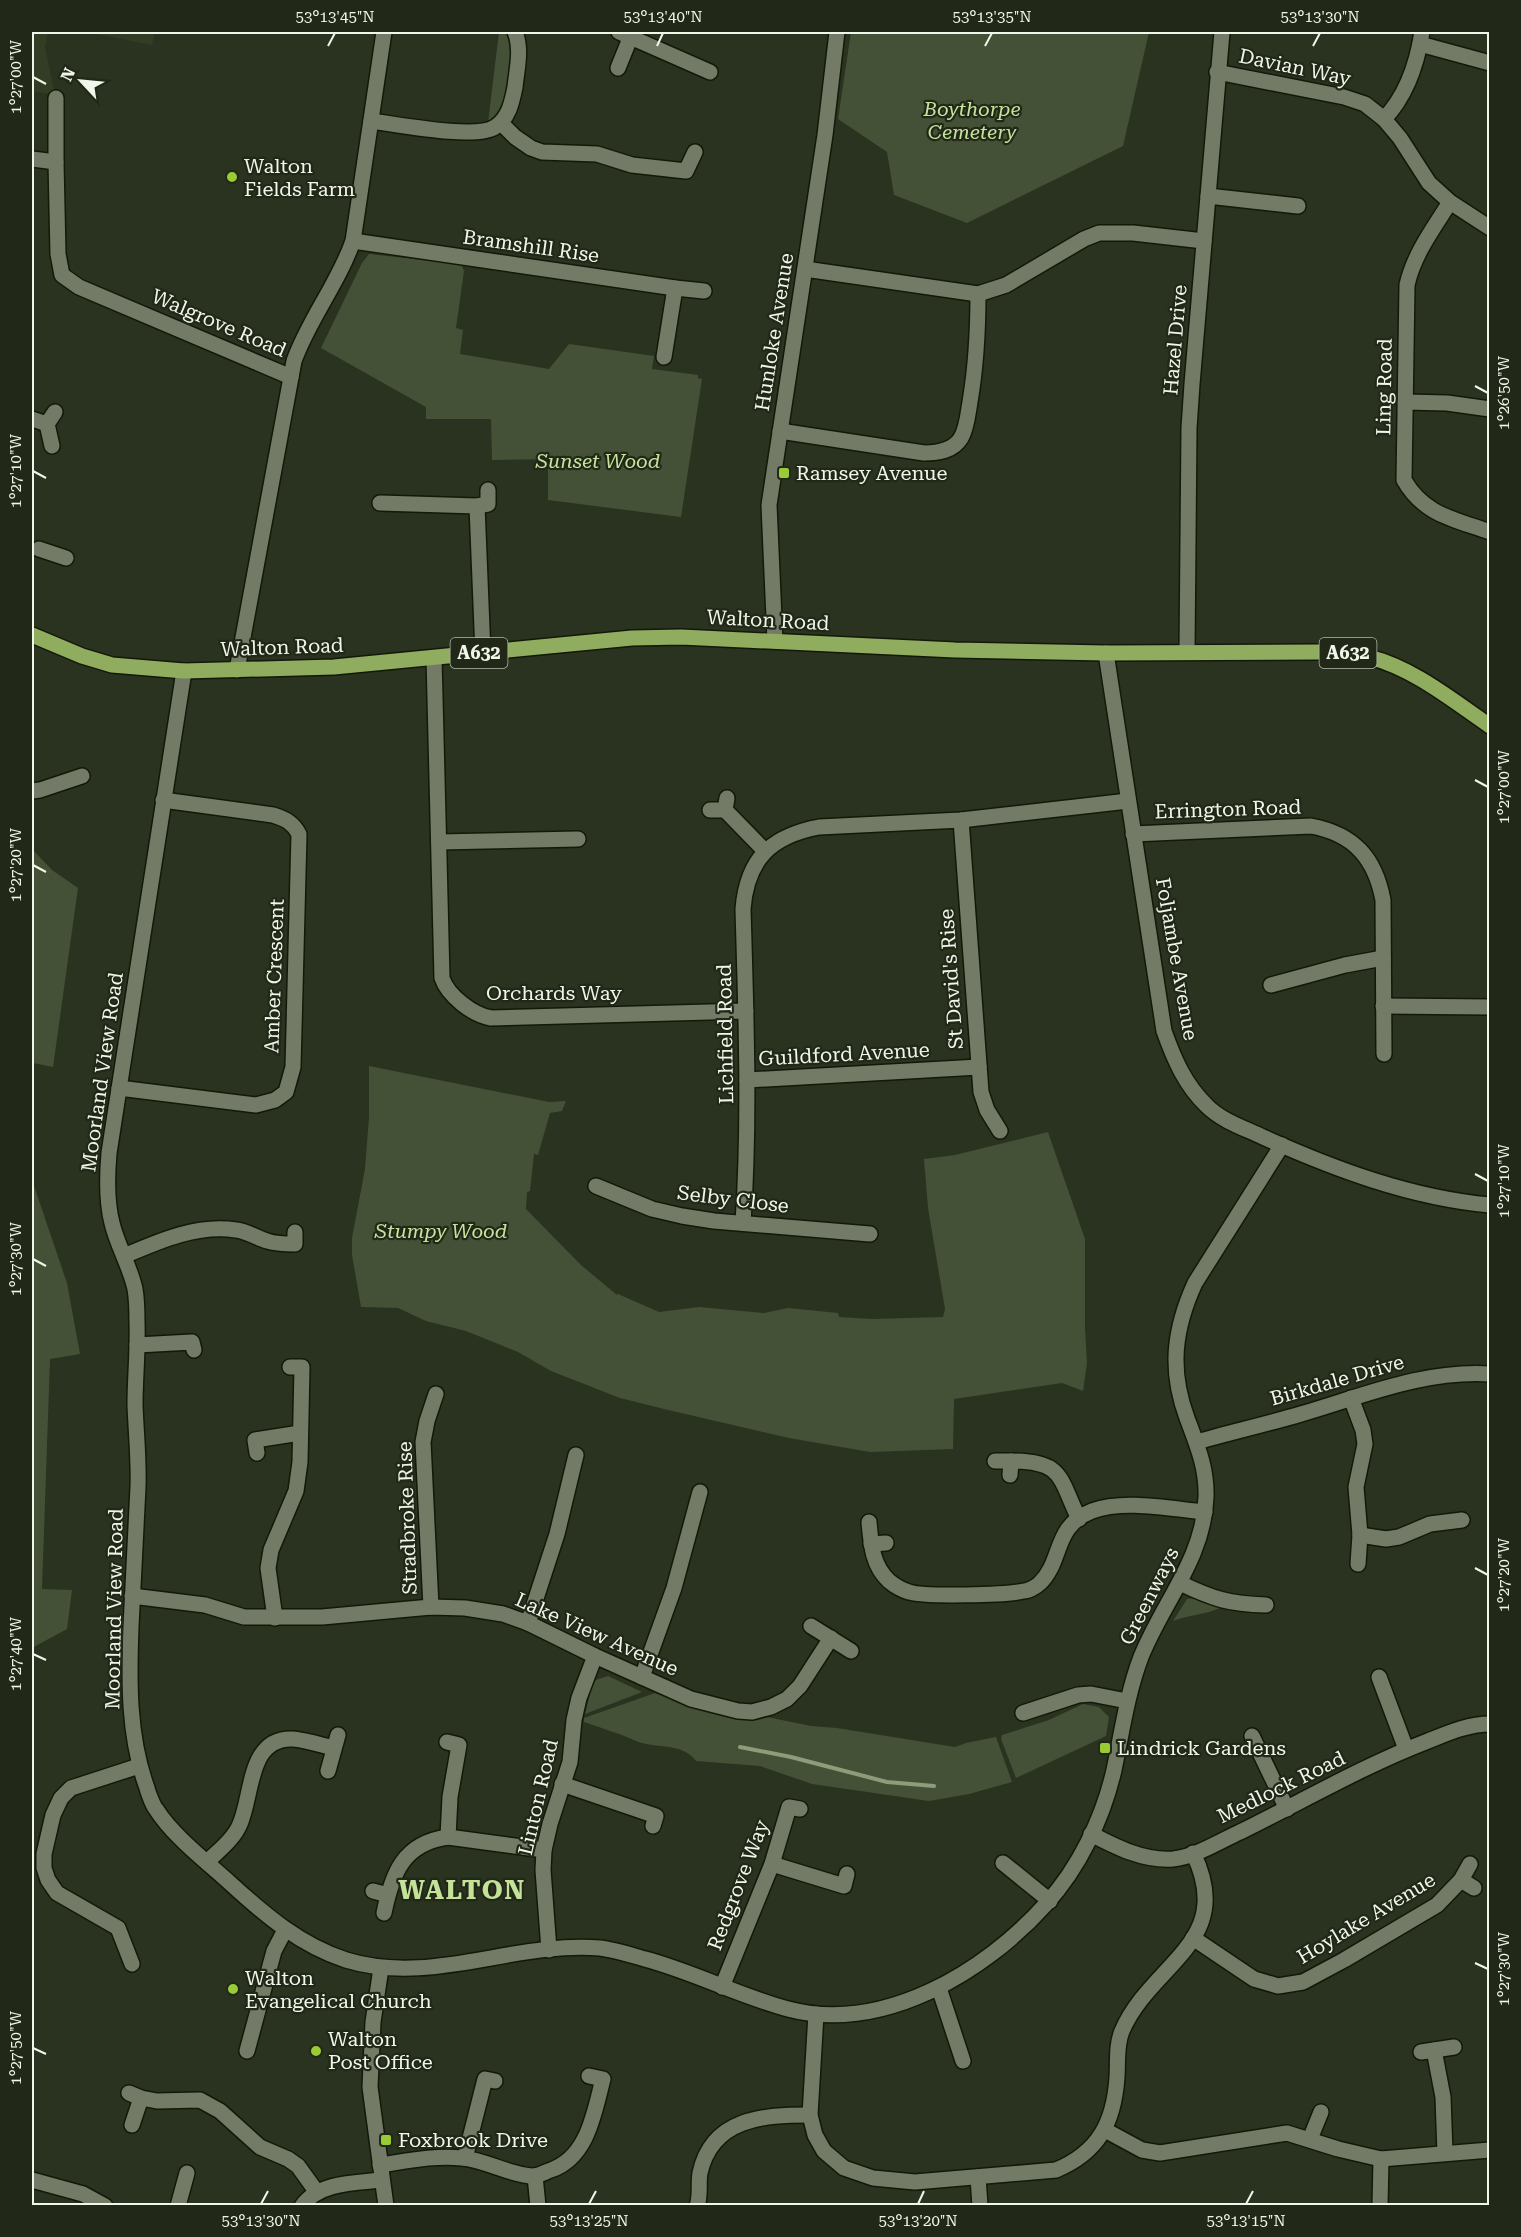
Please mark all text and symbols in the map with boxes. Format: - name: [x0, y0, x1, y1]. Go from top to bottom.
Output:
- text: 53°13'45"N: [295, 8, 375, 26]
- text: 53°13'40"N: [623, 8, 703, 26]
- text: 53°13'35"N: [952, 8, 1032, 26]
- text: 53°13'30"N: [1280, 8, 1360, 26]
- text: 1°27'00"W: [7, 39, 25, 114]
- street label: Davian Way: [1237, 43, 1354, 91]
- north arrow: [51, 51, 111, 111]
- text: N: [57, 65, 79, 84]
- park label: Boythorpe Cemetery: [922, 97, 1021, 144]
- place label: Walton Fields Farm: [244, 154, 355, 201]
- marker: Walton Fields Farm: [225, 170, 239, 184]
- street label: Bramshill Rise: [461, 225, 601, 267]
- street label: Hunloke Avenue: [750, 251, 798, 413]
- street label: Walgrove Road: [148, 284, 290, 362]
- street label: Hazel Drive: [1158, 284, 1192, 396]
- street label: Ling Road: [1371, 338, 1397, 436]
- text: 1°26'50"W: [1495, 355, 1513, 430]
- text: 1°27'10"W: [7, 433, 25, 508]
- park label: Sunset Wood: [535, 449, 660, 473]
- place label: Ramsey Avenue: [796, 461, 948, 485]
- marker: Ramsey Avenue: [777, 466, 791, 480]
- street label: Walton Road: [706, 605, 830, 635]
- street label: Walton Road: [220, 633, 344, 661]
- road number: A632: [450, 638, 508, 668]
- road number: A632: [1320, 638, 1376, 668]
- text: 1°27'00"W: [1495, 749, 1513, 824]
- street label: Errington Road: [1154, 794, 1302, 824]
- text: 1°27'20"W: [7, 827, 25, 902]
- street label: Foljambe Avenue: [1151, 876, 1203, 1042]
- street label: Amber Crescent: [259, 898, 289, 1054]
- street label: St David's Rise: [934, 908, 968, 1050]
- street label: Lichfield Road: [712, 963, 738, 1104]
- street label: Moorland View Road: [76, 970, 128, 1173]
- street label: Orchards Way: [486, 981, 622, 1005]
- street label: Guildford Avenue: [758, 1038, 930, 1070]
- text: 1°27'10"W: [1495, 1143, 1513, 1218]
- street label: Selby Close: [676, 1180, 790, 1218]
- park label: Stumpy Wood: [374, 1219, 507, 1243]
- text: 1°27'30"W: [7, 1221, 25, 1296]
- street label: Birkdale Drive: [1267, 1349, 1407, 1411]
- street label: Stradbroke Rise: [392, 1441, 422, 1595]
- street label: Moorland View Road: [100, 1508, 128, 1710]
- text: 1°27'20"W: [1495, 1537, 1513, 1612]
- street label: Greenways: [1114, 1543, 1184, 1649]
- street label: Lake View Avenue: [512, 1587, 682, 1681]
- text: 1°27'40"W: [7, 1616, 25, 1691]
- street label: Linton Road: [513, 1736, 563, 1857]
- place label: Lindrick Gardens: [1117, 1736, 1286, 1760]
- marker: Lindrick Gardens: [1098, 1741, 1112, 1755]
- street label: Medlock Road: [1213, 1746, 1349, 1828]
- street label: Redgrove Way: [702, 1816, 774, 1954]
- street label: Hoylake Avenue: [1293, 1867, 1439, 1969]
- district label: WALTON: [398, 1875, 526, 1905]
- text: 1°27'30"W: [1495, 1931, 1513, 2006]
- place label: Walton Evangelical Church: [245, 1966, 432, 2013]
- marker: Walton Evangelical Church: [226, 1982, 240, 1996]
- text: 1°27'50"W: [7, 2010, 25, 2085]
- place label: Walton Post Office: [328, 2027, 433, 2074]
- marker: Walton Post Office: [309, 2044, 323, 2058]
- place label: Foxbrook Drive: [398, 2128, 548, 2152]
- marker: Foxbrook Drive: [379, 2133, 393, 2147]
- text: 53°13'30"N: [221, 2212, 301, 2230]
- text: 53°13'25"N: [549, 2212, 629, 2230]
- text: 53°13'20"N: [878, 2212, 958, 2230]
- text: 53°13'15"N: [1206, 2212, 1286, 2230]

